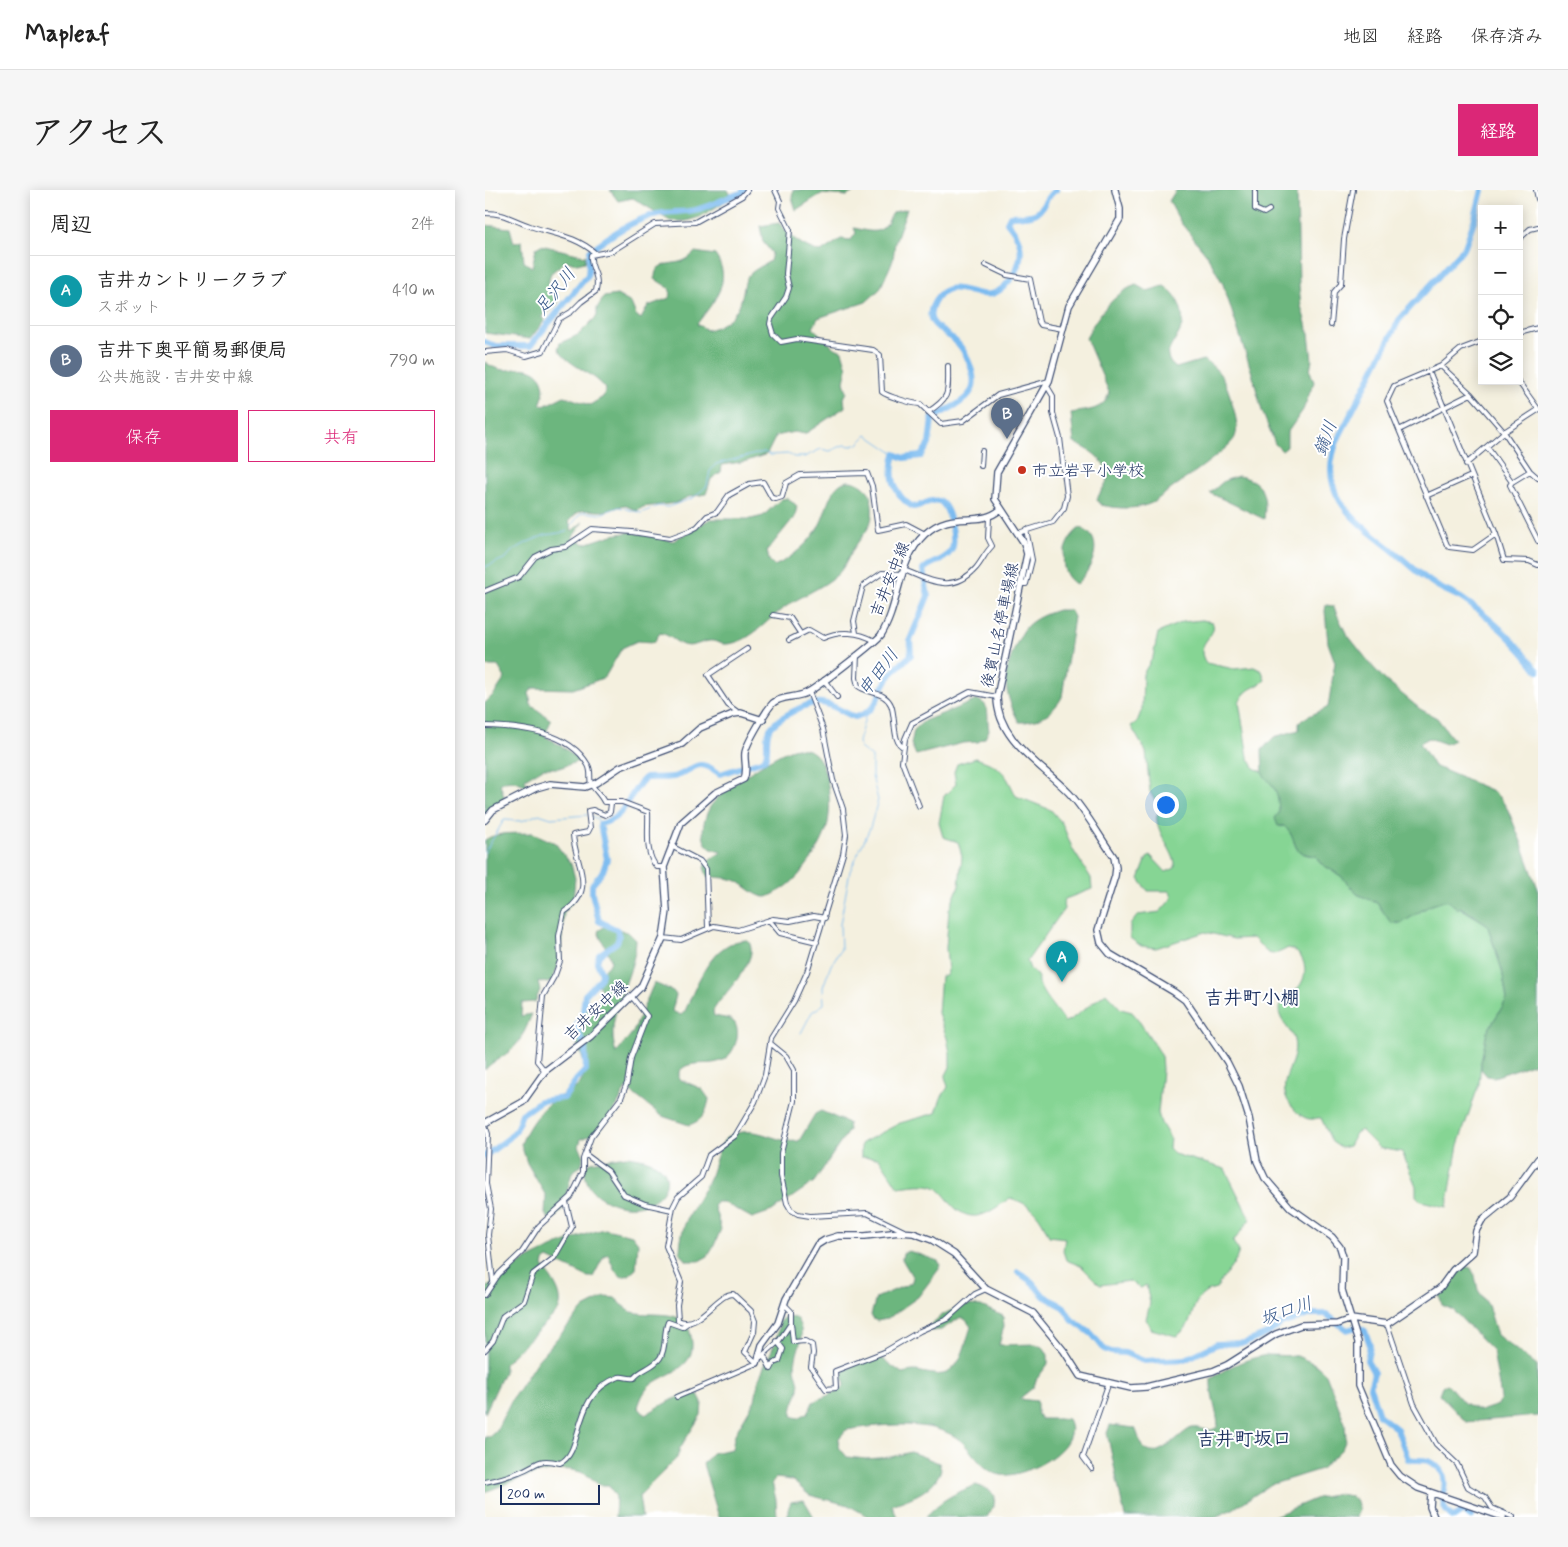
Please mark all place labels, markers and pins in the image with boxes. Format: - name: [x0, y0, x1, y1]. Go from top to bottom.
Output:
- pin: B: [991, 398, 1023, 439]
- place label: 市立岩平小学校: [1032, 461, 1144, 482]
- marker: 市立岩平小学校: [1016, 464, 1028, 476]
- pin: A: [1046, 941, 1078, 982]

